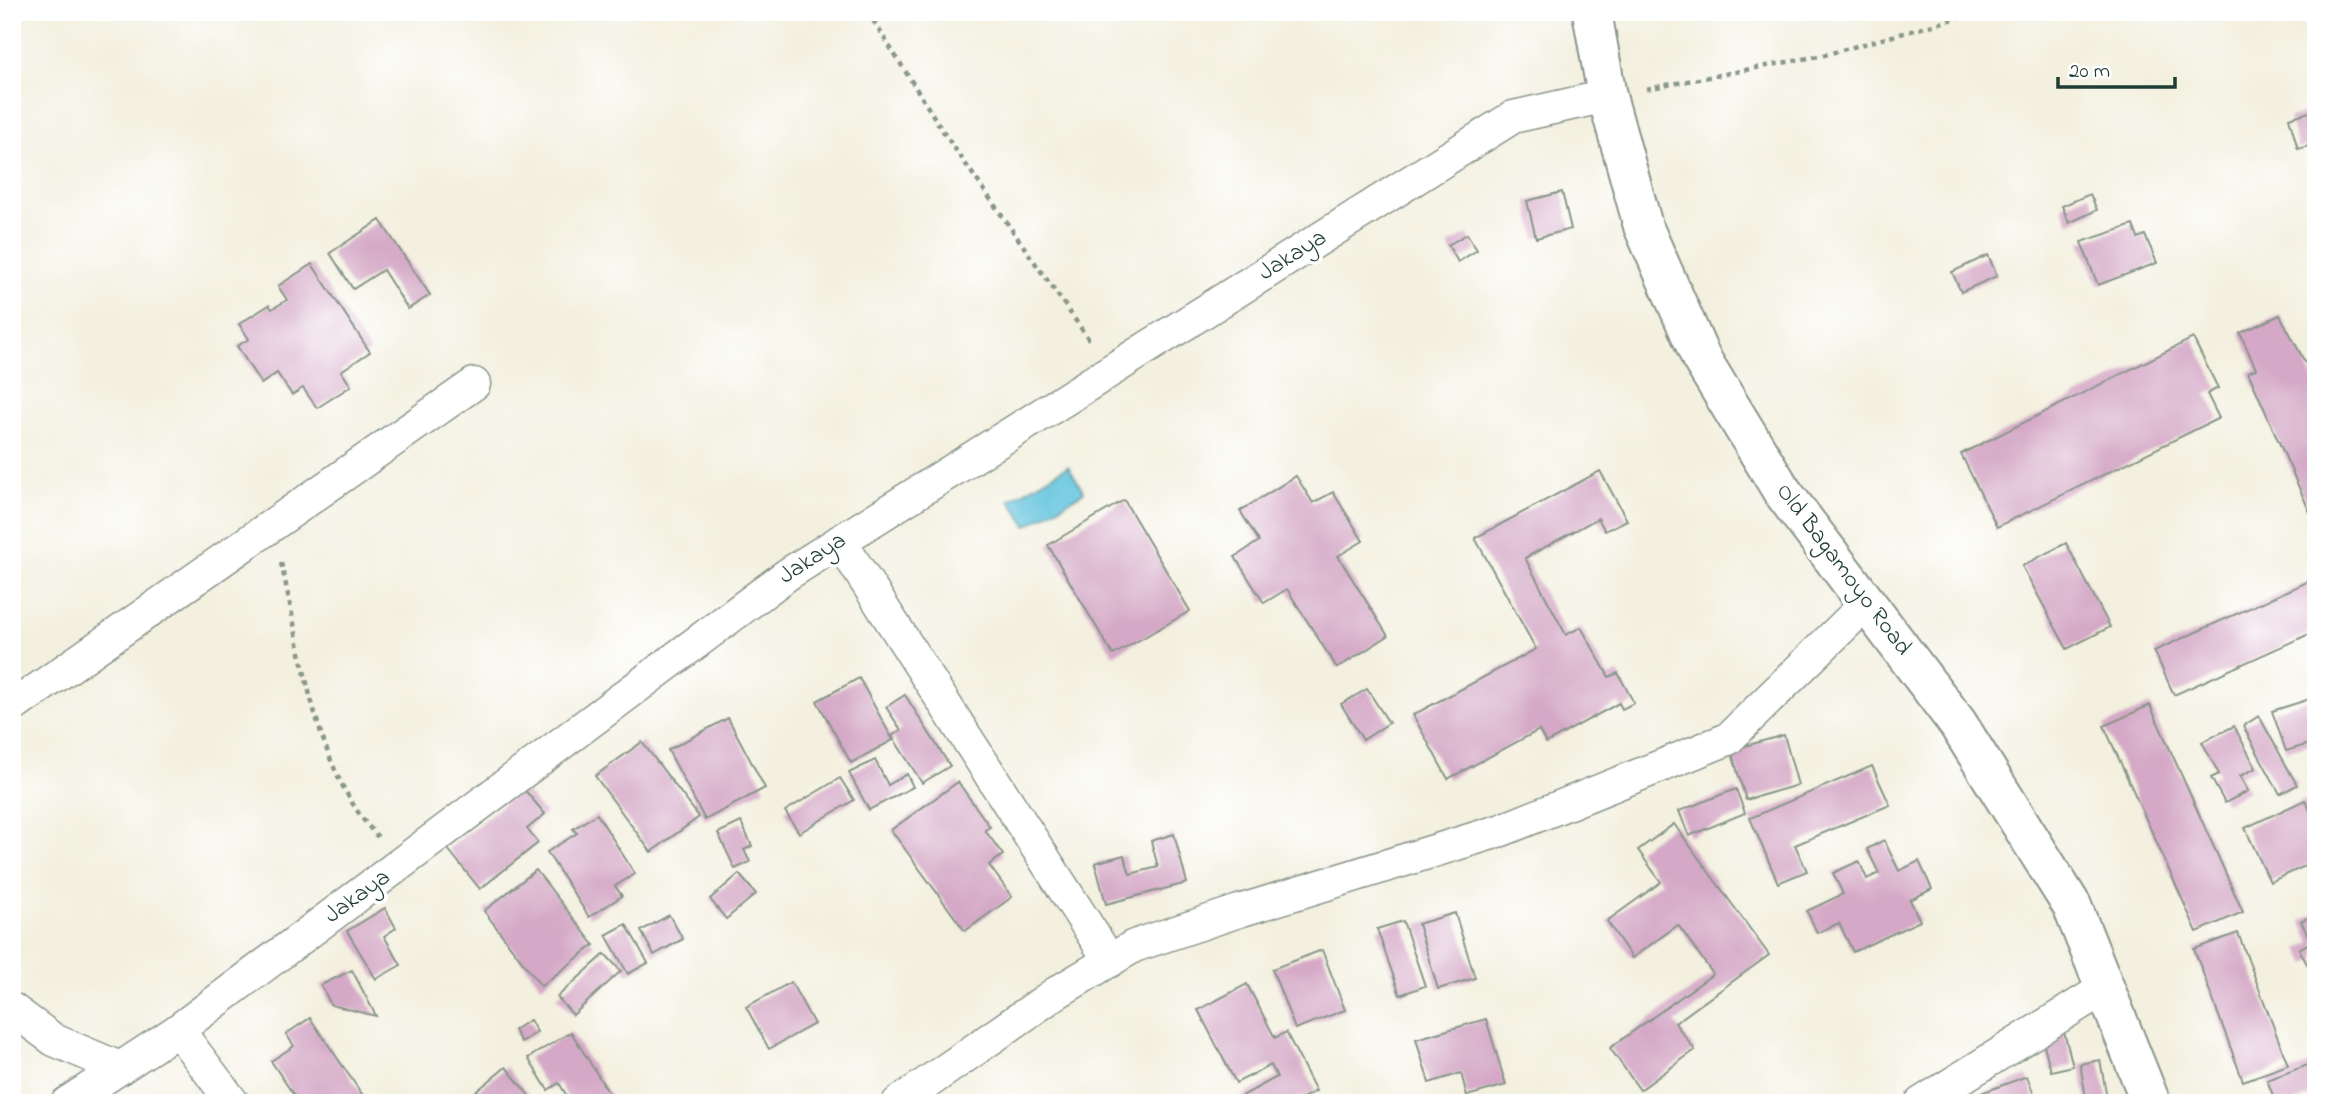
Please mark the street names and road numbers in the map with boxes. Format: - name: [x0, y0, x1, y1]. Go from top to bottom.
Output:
- street label: Jakaya: [1252, 221, 1334, 291]
- street label: Old Bagamoyo Road: [1766, 476, 1920, 665]
- street label: Jakaya: [772, 524, 854, 595]
- street label: Jakaya: [318, 861, 399, 934]

